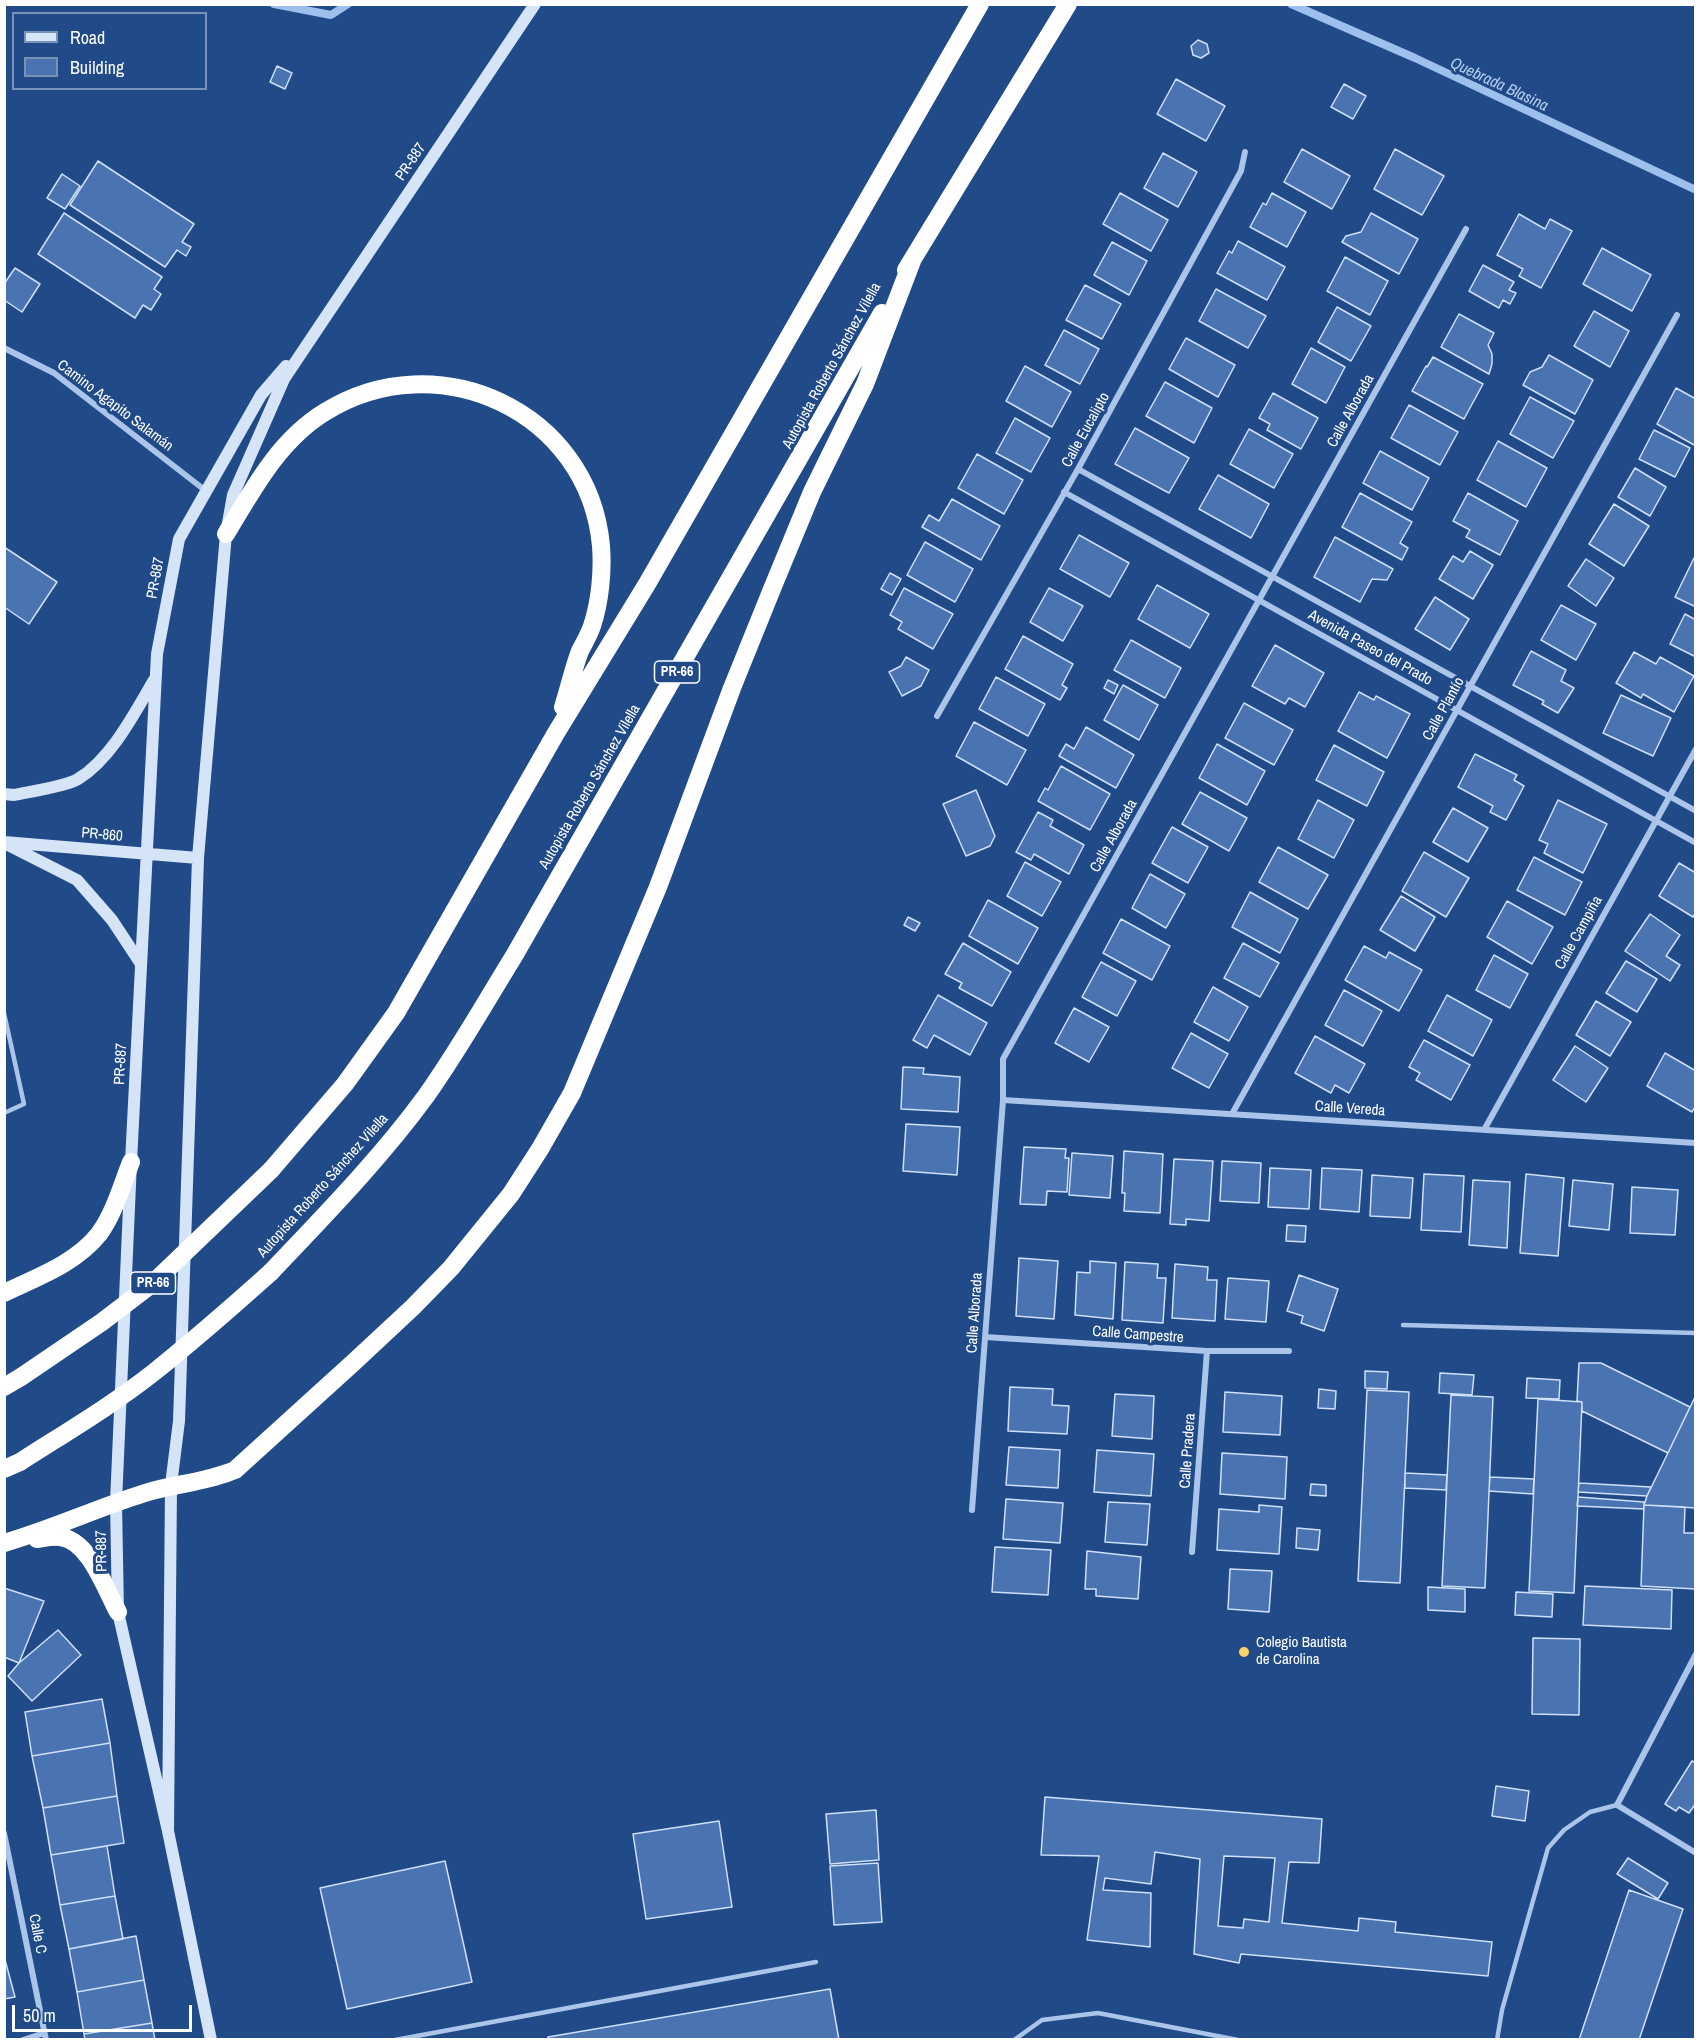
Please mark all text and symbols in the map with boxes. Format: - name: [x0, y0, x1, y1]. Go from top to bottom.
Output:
- legend: [12, 12, 207, 90]
- text: Road: [70, 25, 105, 50]
- water label: Quebrada Blasina: [1447, 54, 1551, 116]
- text: Building: [70, 55, 124, 80]
- street label: PR-887: [392, 140, 430, 184]
- street label: Autopista Roberto Sánchez Vilella: [779, 280, 885, 452]
- street label: Camino Agapito Salamán: [53, 356, 177, 456]
- street label: Calle Alborada: [1324, 371, 1378, 451]
- street label: Calle Eucalipto: [1058, 389, 1114, 471]
- street label: PR-887: [144, 556, 168, 600]
- street label: Avenida Paseo del Prado: [1305, 606, 1435, 690]
- road number: PR-66: [654, 661, 700, 683]
- street label: Calle Plantío: [1419, 674, 1469, 744]
- street label: Autopista Roberto Sánchez Vilella: [535, 701, 645, 873]
- street label: Calle Alborada: [1087, 796, 1141, 876]
- street label: PR-860: [80, 824, 124, 846]
- street label: Calle Campiña: [1551, 893, 1607, 973]
- street label: PR-887: [111, 1043, 131, 1085]
- street label: Calle Vereda: [1314, 1098, 1386, 1120]
- street label: Autopista Roberto Sánchez Vilella: [254, 1110, 392, 1262]
- road number: PR-66: [130, 1272, 176, 1294]
- street label: Calle Alborada: [963, 1272, 987, 1354]
- street label: Calle Campestre: [1092, 1323, 1184, 1347]
- street label: Calle Pradera: [1176, 1413, 1200, 1489]
- street label: PR-887: [93, 1530, 111, 1572]
- place label: Colegio Bautista de Carolina: [1256, 1634, 1347, 1669]
- marker: Colegio Bautista de Carolina: [1237, 1645, 1251, 1659]
- street label: Calle C: [24, 1912, 50, 1956]
- scale bar: [15, 1993, 195, 2031]
- text: 50 m: [23, 2003, 56, 2028]

